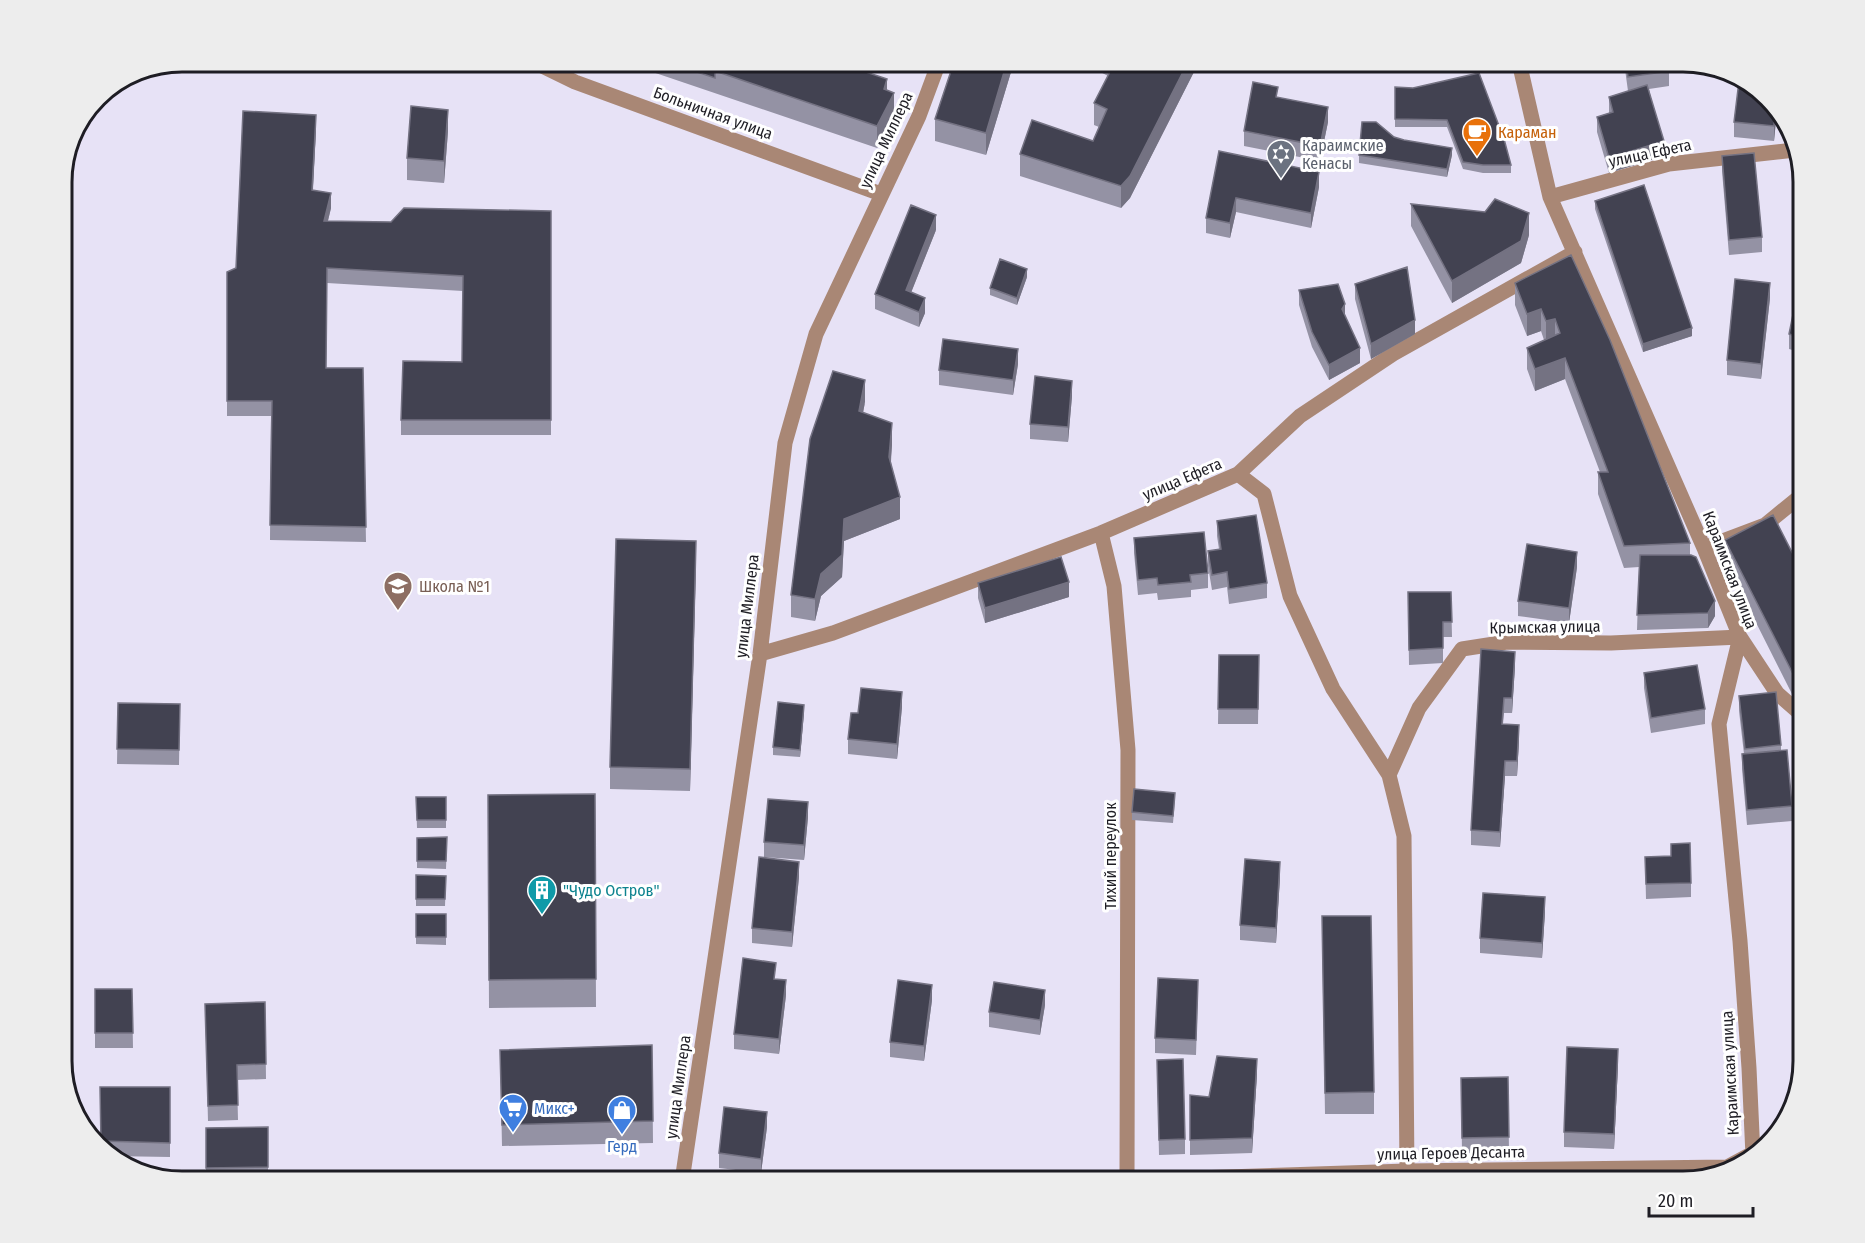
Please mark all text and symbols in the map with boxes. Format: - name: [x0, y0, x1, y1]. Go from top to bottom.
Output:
- street label: Больничная улица: [651, 83, 775, 143]
- street label: улица Миллера: [855, 89, 917, 191]
- cafe icon: Караман: [1461, 116, 1493, 158]
- place label: Караман: [1498, 123, 1557, 142]
- street label: улица Ефета: [1607, 135, 1693, 171]
- place label: Караимские Кенасы: [1302, 136, 1384, 173]
- synagogue icon: Караимские Кенасы: [1265, 138, 1297, 180]
- street label: улица Ефета: [1140, 454, 1225, 504]
- street label: Караимская улица: [1699, 508, 1761, 632]
- street label: улица Миллера: [731, 553, 763, 659]
- school or university icon: Школа №1: [382, 570, 414, 612]
- place label: Школа №1: [419, 577, 490, 596]
- street label: Крымская улица: [1489, 617, 1601, 637]
- street label: Тихий переулок: [1101, 802, 1120, 910]
- building icon: "Чудо Остров": [526, 874, 558, 916]
- place label: "Чудо Остров": [563, 881, 659, 900]
- street label: Караимская улица: [1717, 1010, 1743, 1136]
- street label: улица Миллера: [661, 1034, 695, 1140]
- supermarket icon: Микс+: [497, 1092, 529, 1134]
- shop icon: Герд: [606, 1094, 638, 1136]
- place label: Микс+: [534, 1099, 575, 1118]
- place label: Герд: [607, 1137, 637, 1156]
- street label: улица Героев Десанта: [1377, 1142, 1525, 1164]
- scale bar: [1649, 1180, 1752, 1218]
- text: 20 m: [1658, 1190, 1693, 1212]

